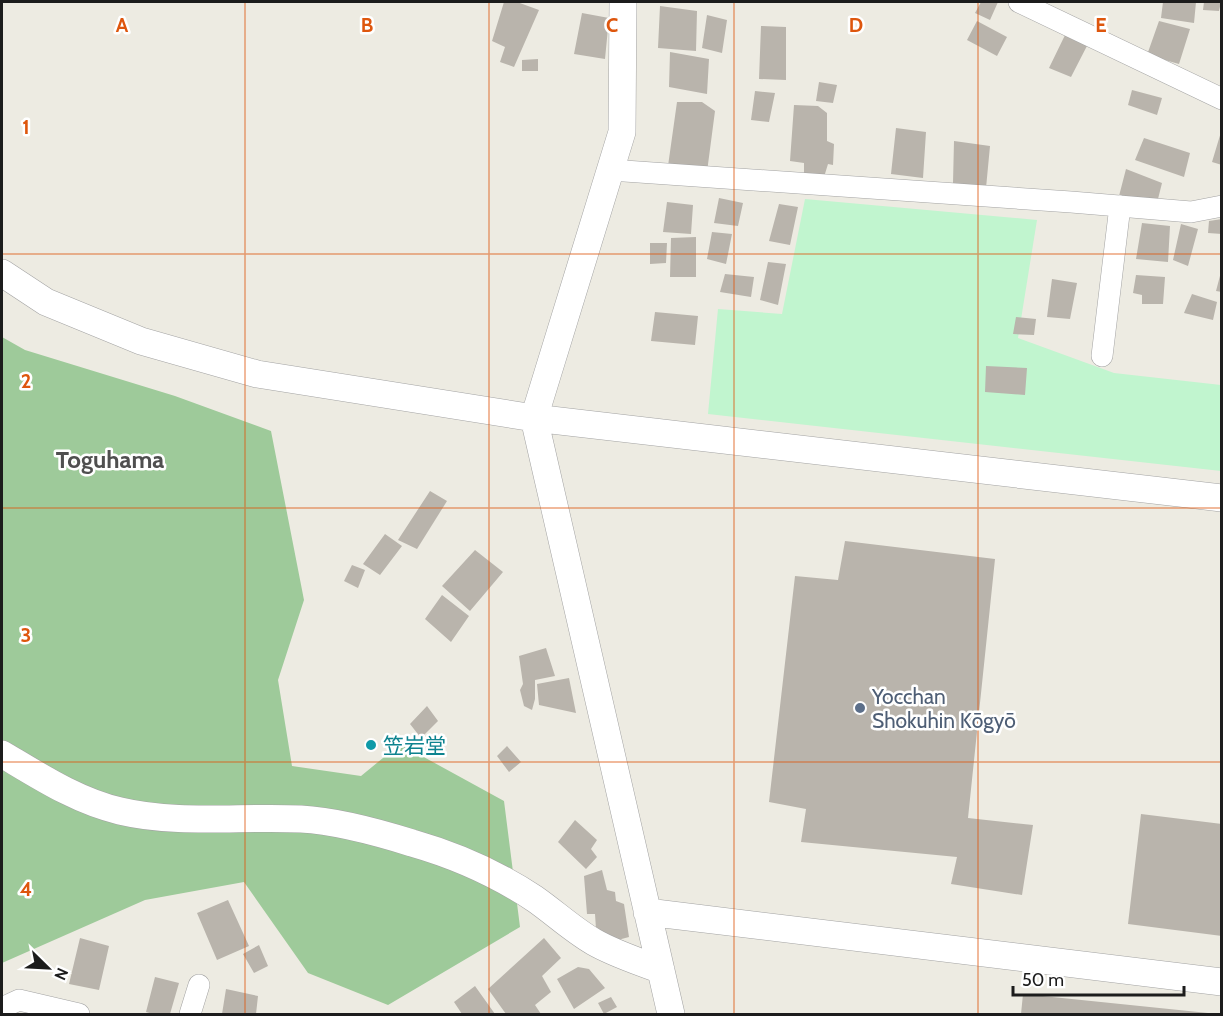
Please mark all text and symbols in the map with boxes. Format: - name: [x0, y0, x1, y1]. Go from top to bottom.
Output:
- text: A: [116, 13, 129, 37]
- text: B: [361, 13, 373, 37]
- text: C: [606, 13, 618, 37]
- text: D: [849, 13, 863, 37]
- text: E: [1095, 13, 1107, 37]
- text: 1: [22, 115, 30, 139]
- text: 2: [21, 369, 31, 393]
- district label: Toguhama: [56, 445, 164, 474]
- text: 3: [21, 623, 31, 647]
- place label: Yocchan Shokuhin Kōgyō: [871, 684, 1016, 733]
- marker: Yocchan Shokuhin Kōgyō: [853, 701, 867, 715]
- place label: 笠岩堂: [383, 733, 446, 758]
- marker: 笠岩堂: [364, 738, 378, 752]
- text: 4: [20, 877, 32, 901]
- north arrow: [18, 938, 78, 998]
- scale bar: [1013, 959, 1184, 997]
- text: N: [50, 965, 72, 983]
- text: 50 m: [1022, 969, 1064, 991]

